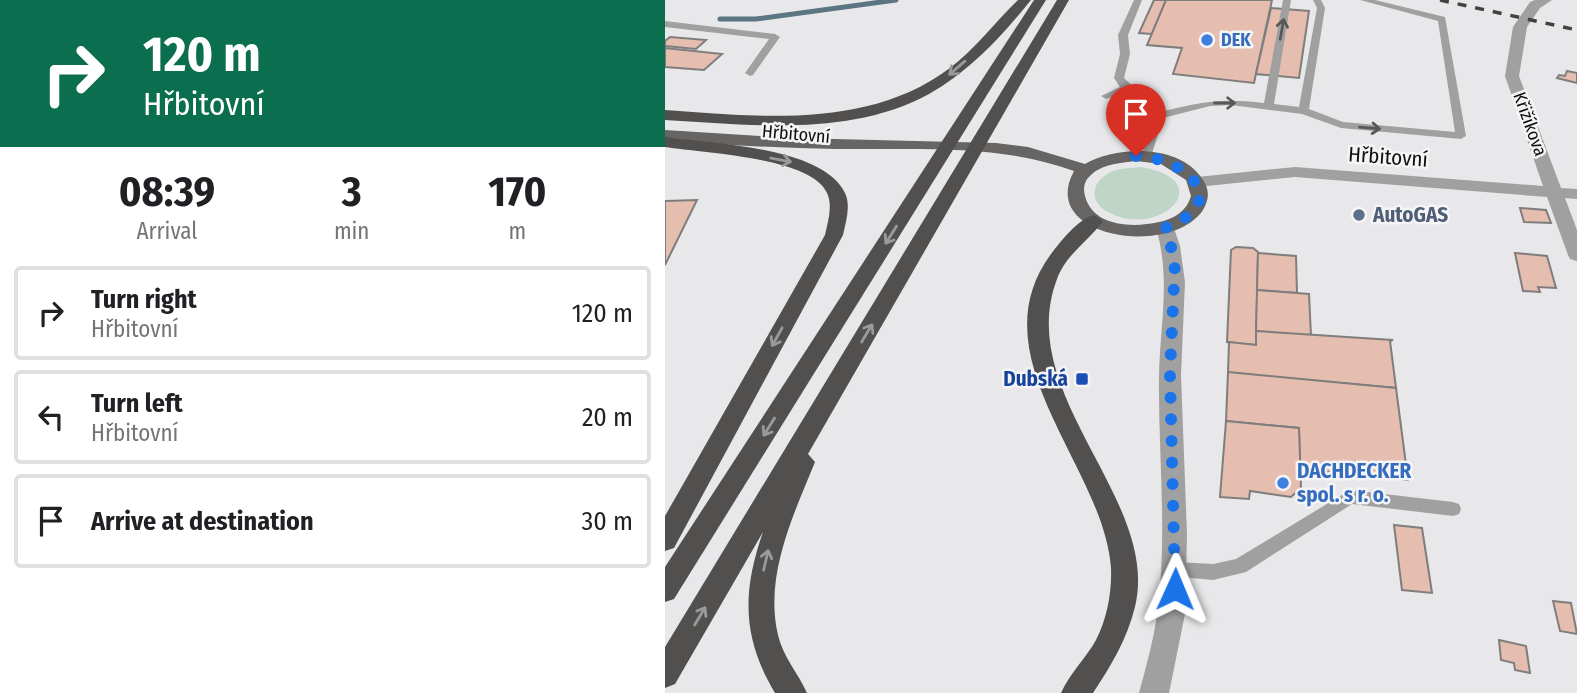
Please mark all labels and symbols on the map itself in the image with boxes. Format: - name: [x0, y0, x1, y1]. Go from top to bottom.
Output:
- one-way arrow: [1276, 18, 1289, 41]
- place label: DEK: [1221, 29, 1251, 51]
- marker: DEK: [1199, 32, 1215, 48]
- one-way arrow: [948, 60, 966, 76]
- pin: [1106, 84, 1166, 156]
- street label: Křižíkova: [1508, 89, 1552, 159]
- one-way arrow: [1213, 96, 1236, 110]
- street label: Hřbitovní: [761, 120, 831, 148]
- one-way arrow: [1358, 122, 1380, 135]
- street label: Hřbitovní: [1347, 141, 1429, 173]
- one-way arrow: [769, 154, 792, 167]
- place label: AutoGAS: [1372, 202, 1448, 228]
- marker: AutoGAS: [1351, 207, 1367, 223]
- one-way arrow: [884, 225, 898, 245]
- one-way arrow: [860, 323, 874, 343]
- one-way arrow: [770, 326, 783, 347]
- place label: Dubská: [1003, 366, 1068, 392]
- marker: Dubská: [1074, 371, 1090, 387]
- one-way arrow: [761, 417, 776, 436]
- place label: DACHDECKER spol. s r. o.: [1297, 458, 1411, 508]
- marker: DACHDECKER spol. s r. o.: [1275, 475, 1291, 491]
- one-way arrow: [760, 549, 773, 571]
- position arrow: [1138, 552, 1212, 626]
- one-way arrow: [693, 606, 707, 626]

